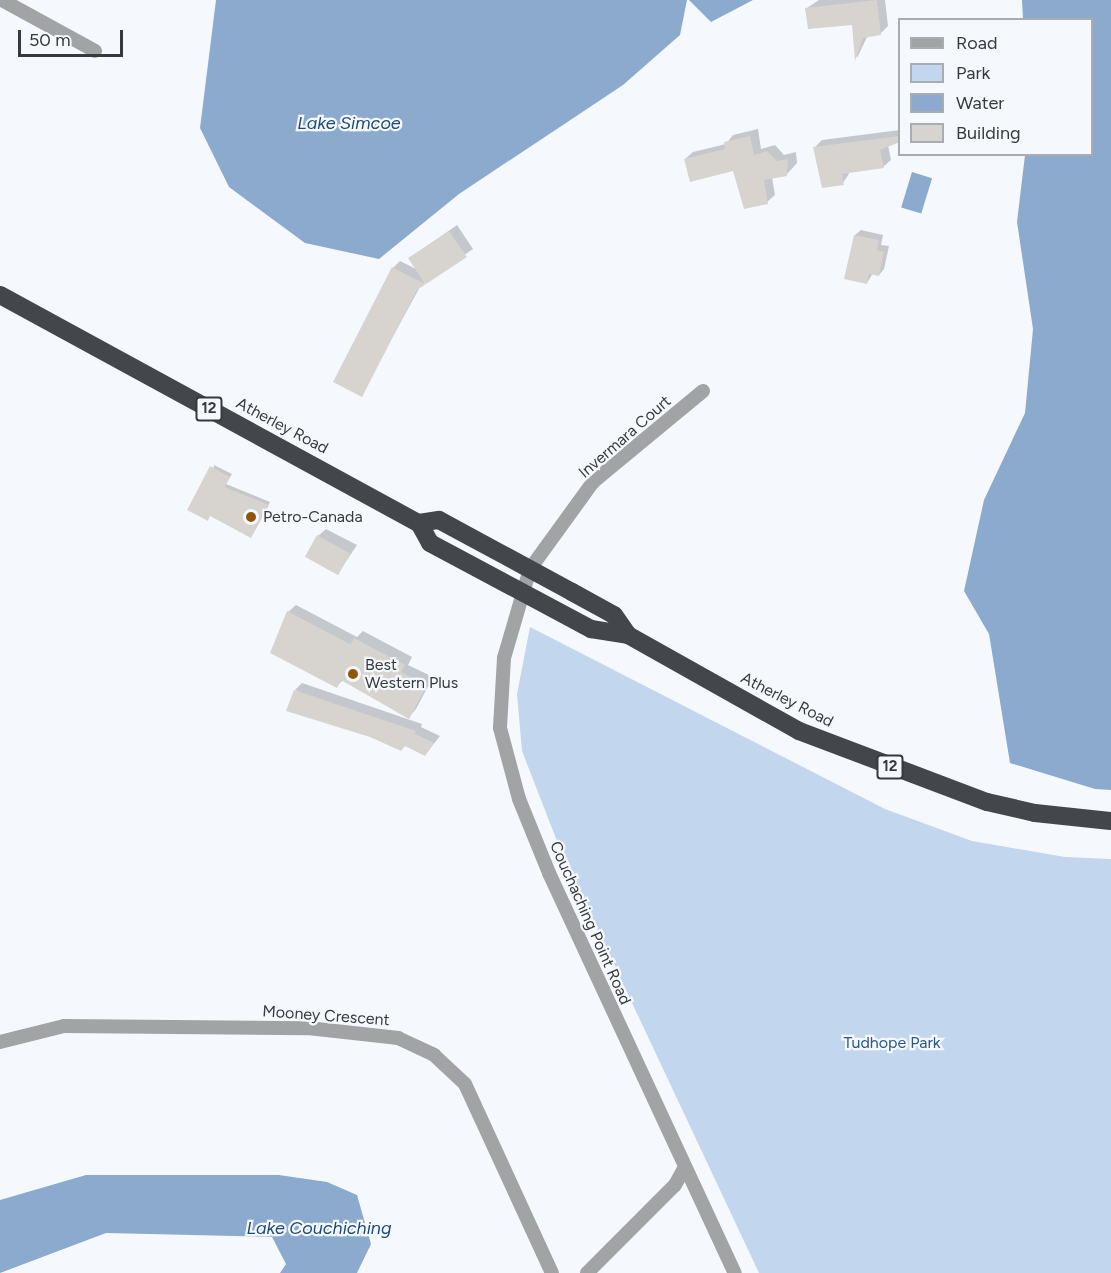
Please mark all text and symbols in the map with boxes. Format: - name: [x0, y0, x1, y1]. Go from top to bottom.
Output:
- scale bar: [21, 18, 126, 56]
- legend: [898, 18, 1093, 156]
- text: 50 m: [29, 29, 71, 51]
- text: Road: [956, 32, 997, 54]
- text: Park: [956, 62, 990, 84]
- text: Water: [956, 92, 1004, 114]
- water label: Lake Simcoe: [297, 112, 401, 134]
- text: Building: [956, 122, 1021, 144]
- street label: Invermara Court: [575, 392, 675, 482]
- street label: Atherley Road: [233, 394, 331, 458]
- road number: 12: [194, 397, 224, 421]
- place label: Petro-Canada: [263, 507, 363, 527]
- marker: Petro-Canada: [244, 510, 258, 524]
- place label: Best Western Plus: [365, 655, 458, 693]
- marker: Best Western Plus: [346, 667, 360, 681]
- street label: Atherley Road: [738, 668, 836, 732]
- road number: 12: [875, 755, 905, 779]
- street label: Couchaching Point Road: [545, 838, 635, 1008]
- street label: Mooney Crescent: [262, 1002, 390, 1030]
- park label: Tudhope Park: [843, 1033, 941, 1053]
- water label: Lake Couchiching: [247, 1217, 391, 1239]

